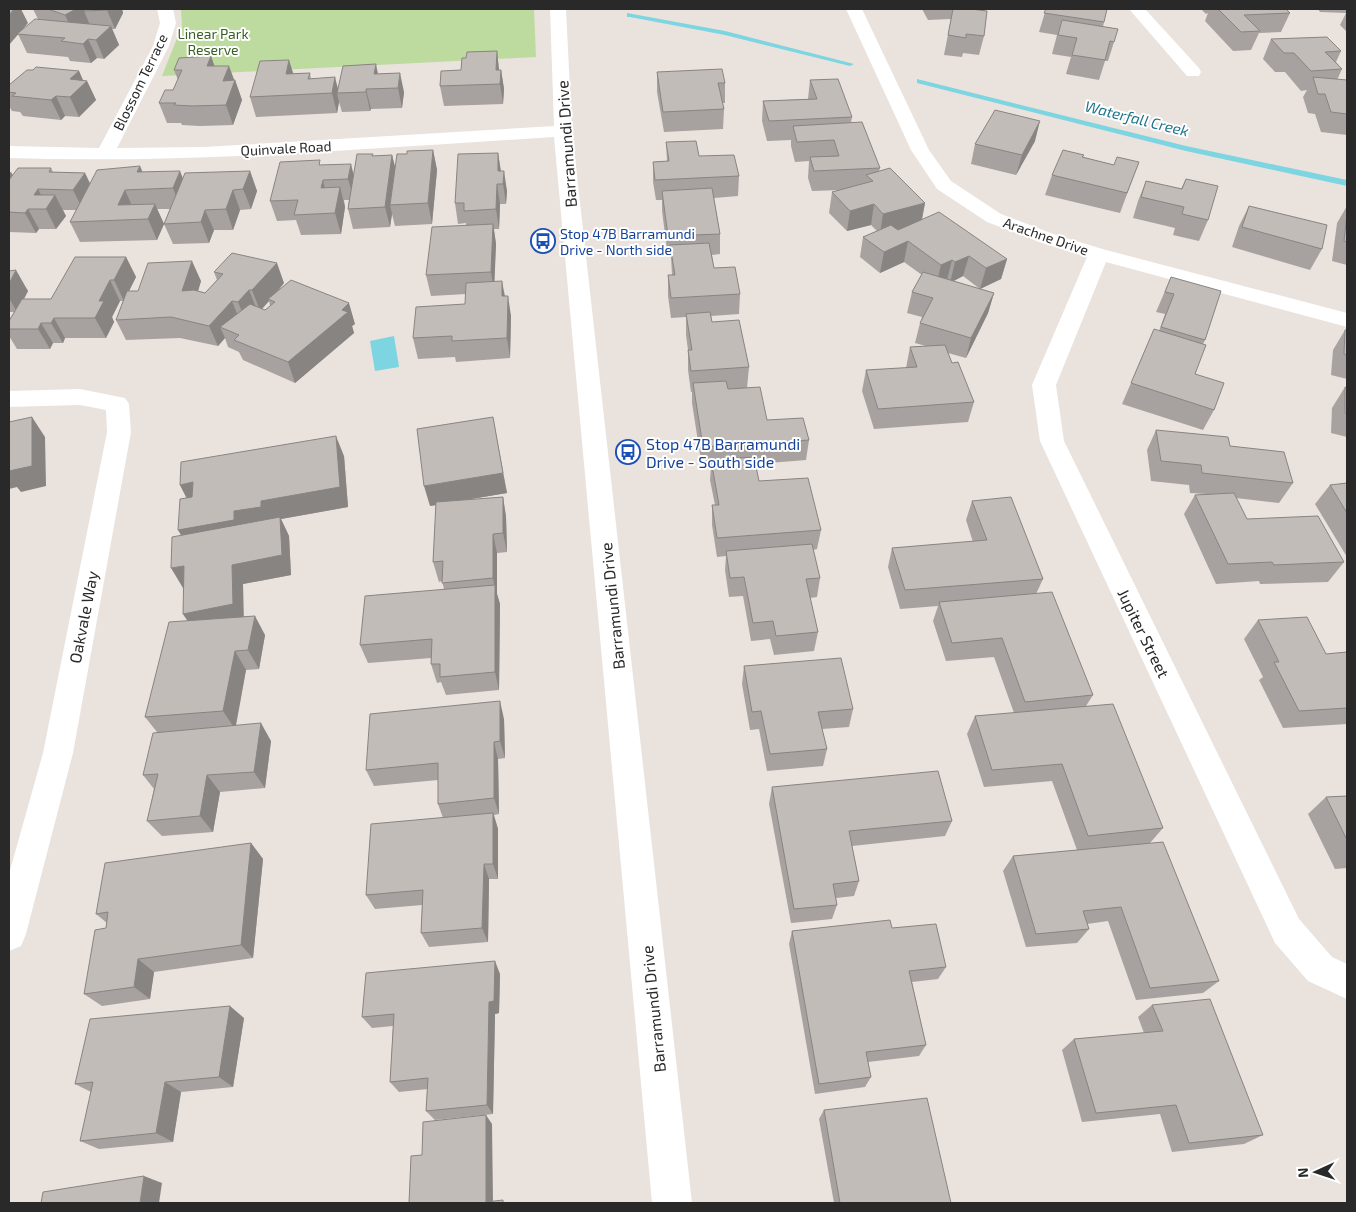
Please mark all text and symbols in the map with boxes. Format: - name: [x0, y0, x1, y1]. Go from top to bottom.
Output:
- park label: Linear Park Reserve: [177, 25, 249, 58]
- street label: Blossom Terrace: [109, 31, 171, 133]
- street label: Barramundi Drive: [552, 80, 580, 208]
- water label: Waterfall Creek: [1083, 96, 1191, 140]
- street label: Quinvale Road: [240, 137, 332, 159]
- street label: Arachne Drive: [1001, 213, 1091, 259]
- place label: Stop 47B Barramundi Drive - North side: [560, 225, 695, 258]
- bus stop icon: Stop 47B Barramundi Drive - North side: [530, 228, 556, 254]
- place label: Stop 47B Barramundi Drive - South side: [646, 434, 800, 471]
- bus stop icon: Stop 47B Barramundi Drive - South side: [615, 439, 641, 465]
- street label: Barramundi Drive: [596, 542, 628, 670]
- street label: Oakvale Way: [65, 569, 101, 665]
- street label: Jupiter Street: [1114, 585, 1174, 681]
- street label: Barramundi Drive: [637, 945, 669, 1073]
- north arrow: [1291, 1147, 1341, 1197]
- text: N: [1294, 1167, 1311, 1178]

